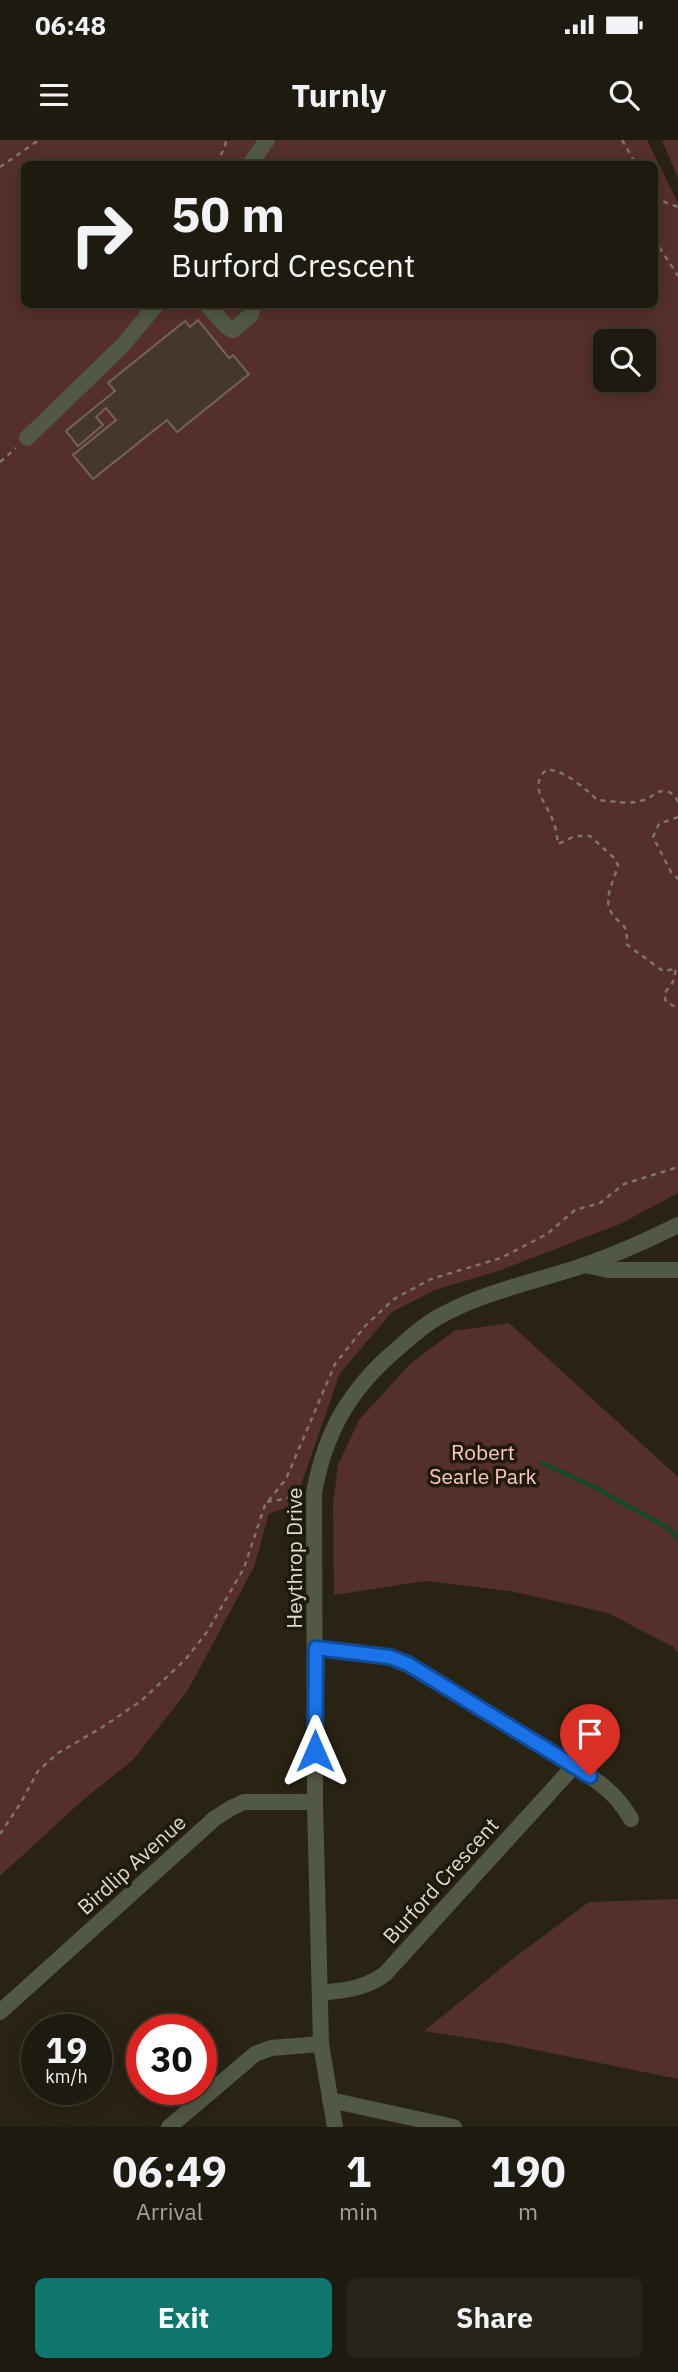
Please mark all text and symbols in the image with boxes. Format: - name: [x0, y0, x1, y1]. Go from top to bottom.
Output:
- text: 06:48: [35, 8, 106, 42]
- text: Turnly: [292, 74, 386, 116]
- icon: menu: [35, 76, 73, 114]
- icon: search: [605, 76, 643, 114]
- text: 50 m: [171, 182, 285, 245]
- icon: right: [56, 189, 147, 280]
- text: Burford Crescent: [171, 244, 415, 286]
- map controls: [593, 329, 656, 392]
- button: search: [593, 329, 656, 392]
- park label: Robert Searle Park: [429, 1438, 537, 1490]
- street label: Heythrop Drive: [280, 1487, 308, 1629]
- pin: [560, 1704, 620, 1776]
- position arrow: [278, 1714, 352, 1788]
- icon: arrive: [571, 1715, 609, 1753]
- street label: Birdlip Avenue: [71, 1808, 192, 1920]
- street label: Burford Crescent: [376, 1811, 504, 1949]
- speed limit sign: 30: [126, 2014, 217, 2105]
- text: 19: [45, 2027, 88, 2073]
- text: km/h: [45, 2065, 88, 2088]
- text: 06:49: [112, 2144, 227, 2199]
- text: 1: [346, 2144, 371, 2199]
- text: 190: [490, 2144, 566, 2199]
- text: Arrival: [136, 2196, 203, 2226]
- text: min: [339, 2196, 378, 2226]
- text: m: [518, 2196, 538, 2226]
- button: Exit: [35, 2278, 332, 2358]
- button: Share: [346, 2278, 643, 2358]

